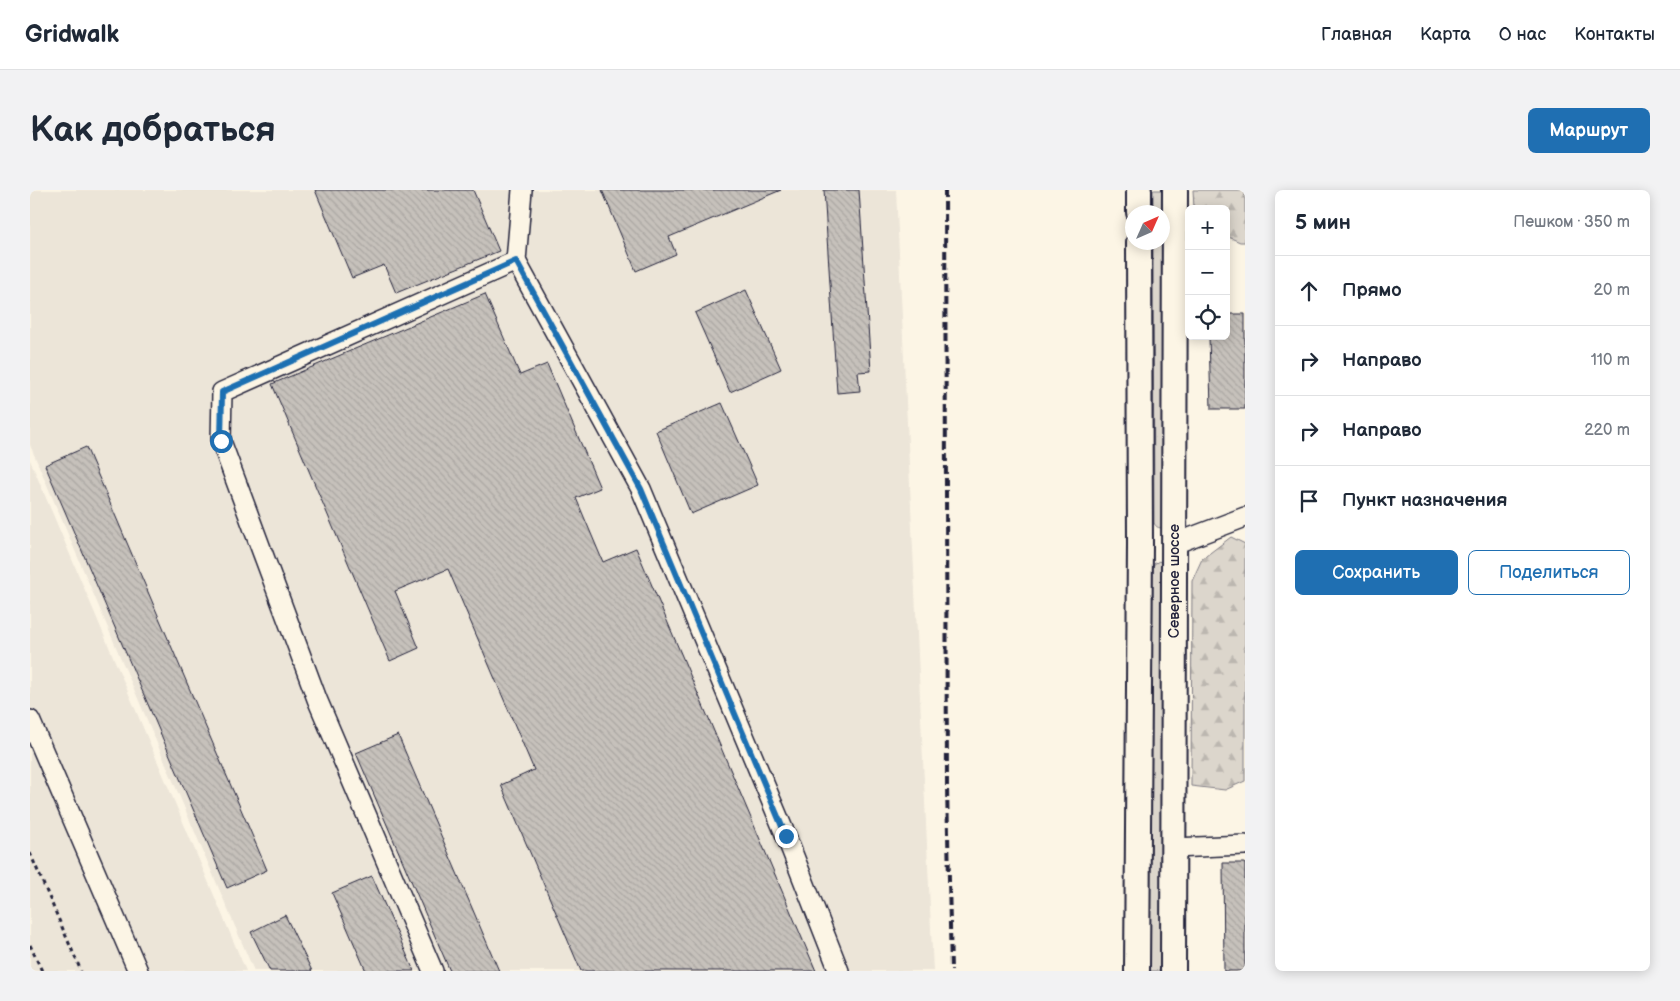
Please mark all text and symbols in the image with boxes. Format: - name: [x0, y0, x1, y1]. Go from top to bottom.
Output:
- text: Gridwalk: [25, 20, 119, 49]
- text: Главная: [1321, 24, 1392, 45]
- text: Карта: [1420, 24, 1471, 45]
- text: О нас: [1499, 24, 1546, 45]
- text: Контакты: [1574, 24, 1655, 45]
- button: Маршрут: [1528, 108, 1650, 153]
- text: Как добраться: [30, 109, 276, 152]
- north arrow: [1125, 205, 1170, 250]
- map controls: [1185, 205, 1230, 340]
- button: +: [1185, 205, 1230, 250]
- text: 5 мин: [1295, 210, 1351, 235]
- text: Пешком · 350 m: [1513, 213, 1630, 232]
- button: −: [1185, 250, 1230, 295]
- icon: ahead: [1295, 277, 1323, 305]
- text: Прямо: [1342, 279, 1402, 302]
- text: 20 m: [1594, 281, 1630, 300]
- button: locate: [1185, 295, 1230, 340]
- icon: right: [1295, 347, 1323, 375]
- text: Направо: [1342, 349, 1422, 372]
- text: 110 m: [1591, 351, 1630, 370]
- icon: right: [1295, 417, 1323, 445]
- text: Направо: [1342, 419, 1422, 442]
- text: 220 m: [1584, 421, 1630, 440]
- route start: [210, 430, 233, 453]
- icon: arrive: [1295, 487, 1323, 515]
- text: Пункт назначения: [1342, 489, 1507, 512]
- street label: Северное шоссе: [1164, 524, 1184, 638]
- button: Сохранить: [1295, 550, 1458, 595]
- button: Поделиться: [1468, 550, 1630, 595]
- route end: [775, 825, 798, 848]

